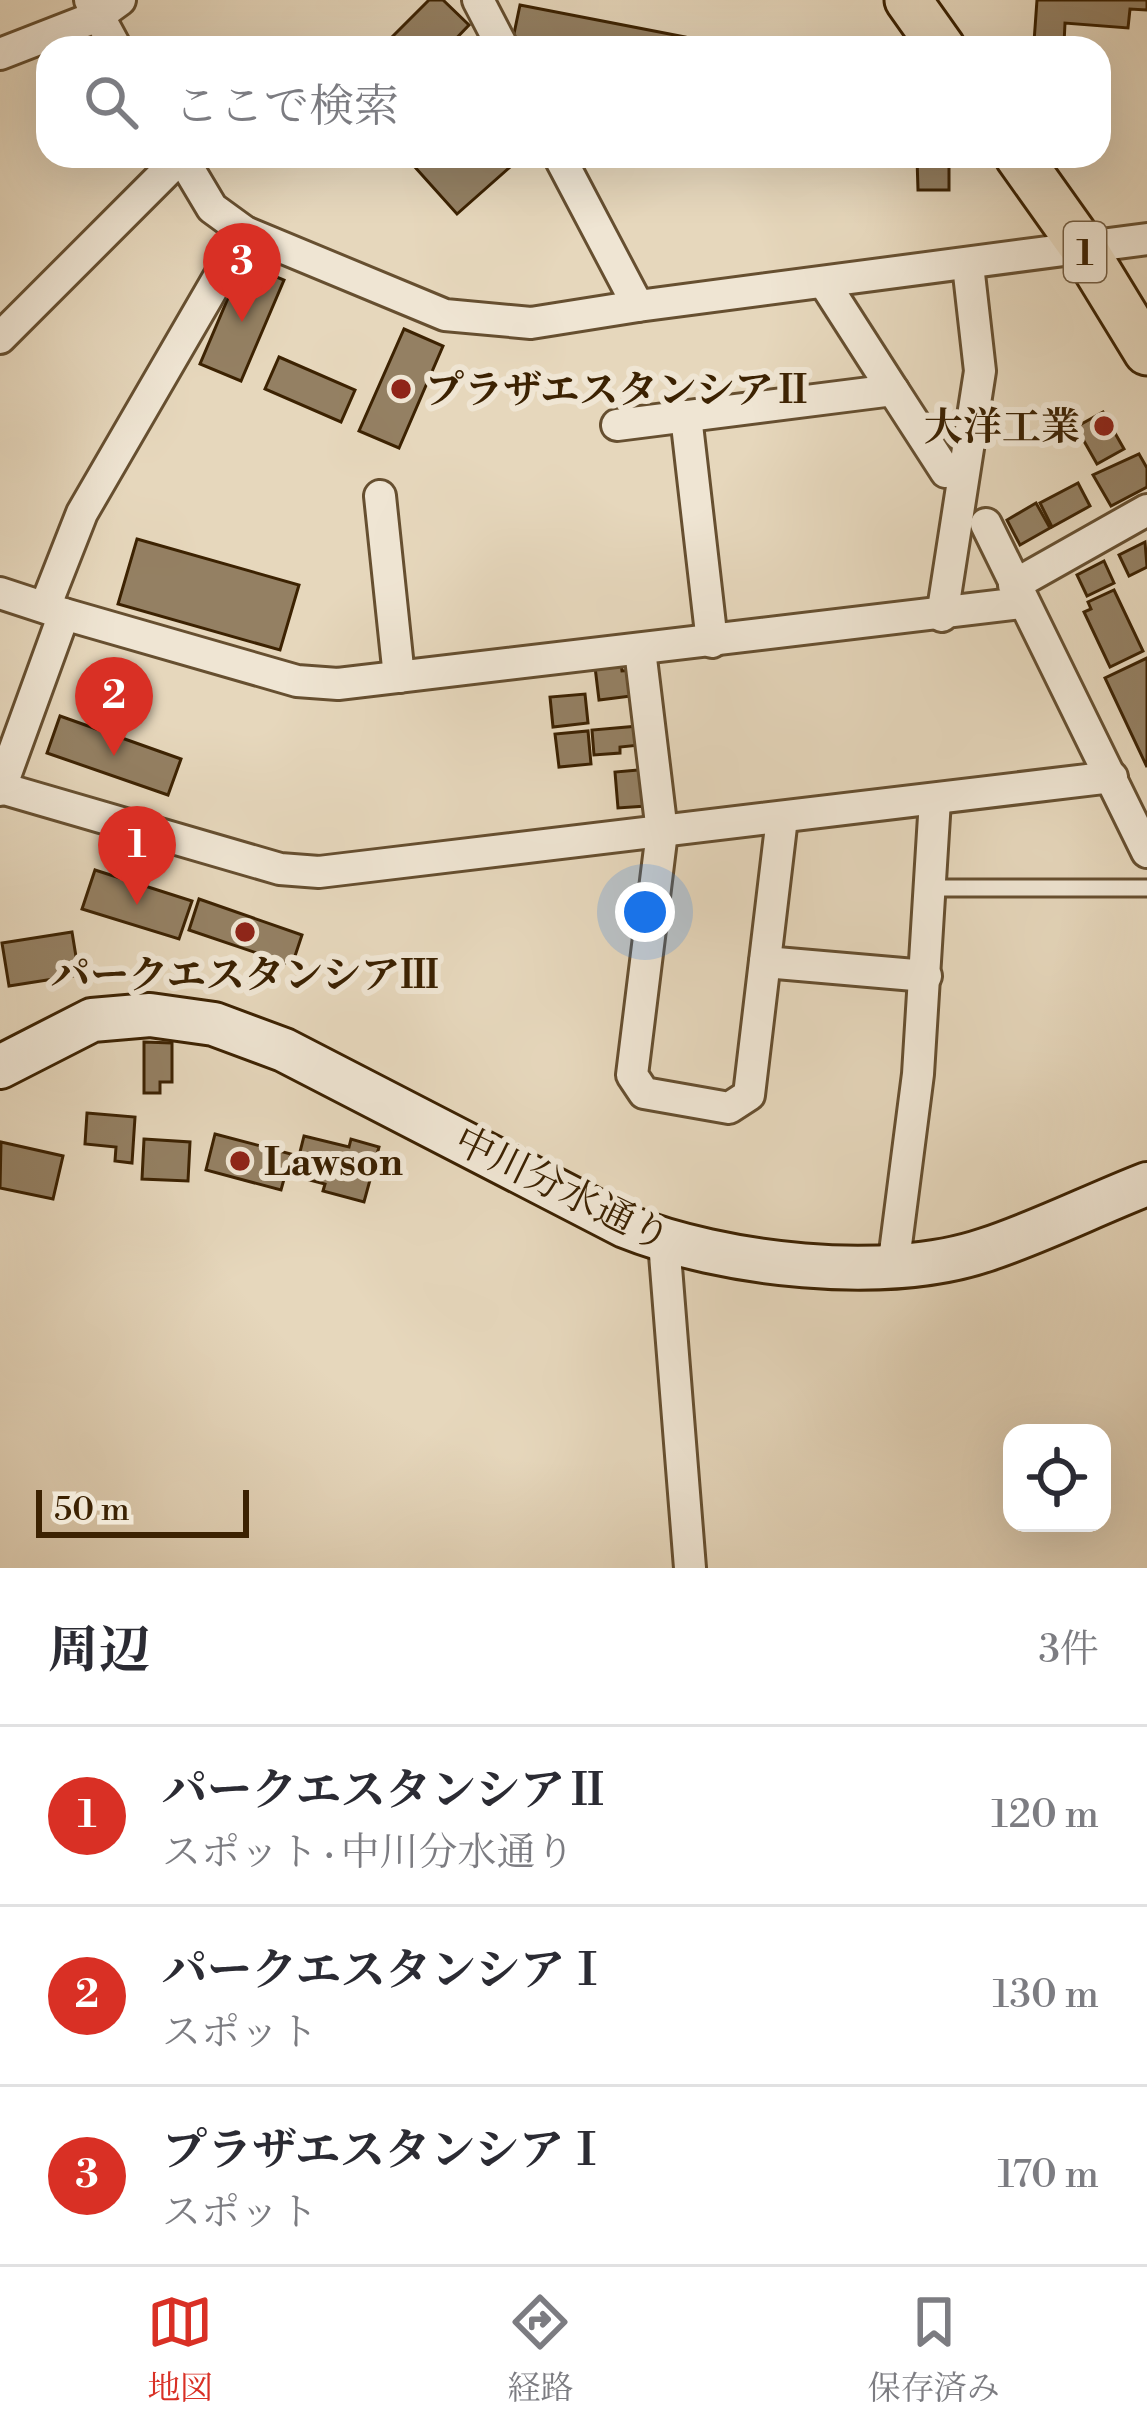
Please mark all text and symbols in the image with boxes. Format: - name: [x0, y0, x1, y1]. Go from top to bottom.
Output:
- search box: [36, 36, 1111, 168]
- icon: search: [78, 69, 144, 135]
- text: ここで検索: [174, 79, 399, 136]
- road number: 1: [1064, 222, 1106, 282]
- pin: 3: [203, 223, 281, 322]
- place label: プラザエスタンシアⅡ: [425, 367, 812, 416]
- marker: プラザエスタンシアⅡ: [388, 376, 414, 402]
- place label: 大洋工業: [924, 404, 1080, 453]
- marker: 大洋工業: [1091, 413, 1117, 439]
- pin: 2: [75, 657, 153, 756]
- pin: 1: [98, 806, 176, 905]
- your location: [615, 882, 675, 942]
- marker: パークエスタンシアⅢ: [232, 919, 258, 945]
- place label: パークエスタンシアⅢ: [51, 952, 439, 1001]
- street label: 中川分水通り: [446, 1117, 678, 1264]
- place label: Lawson: [264, 1139, 403, 1188]
- marker: Lawson: [227, 1148, 253, 1174]
- map controls: [1003, 1424, 1111, 1532]
- button: locate: [1003, 1424, 1111, 1532]
- scale bar: [36, 1484, 249, 1537]
- text: 50 m: [54, 1490, 130, 1531]
- text: 周辺: [48, 1620, 150, 1684]
- text: 3件: [1038, 1626, 1099, 1675]
- text: パークエスタンシアⅡ: [162, 1763, 610, 1820]
- text: 1: [78, 1791, 96, 1840]
- text: 120 m: [991, 1791, 1099, 1840]
- text: スポット · 中川分水通り: [162, 1829, 575, 1878]
- text: パークエスタンシアⅠ: [162, 1943, 610, 2000]
- text: 2: [75, 1971, 99, 2020]
- text: 130 m: [993, 1971, 1099, 2020]
- text: スポット: [162, 2009, 318, 2058]
- text: プラザエスタンシアⅠ: [162, 2123, 609, 2180]
- text: 3: [75, 2151, 99, 2200]
- text: 170 m: [997, 2151, 1099, 2200]
- text: スポット: [162, 2189, 318, 2238]
- tab: 地図: [147, 2289, 213, 2410]
- tab: 経路: [507, 2289, 573, 2410]
- tab: 保存済み: [868, 2289, 1000, 2410]

